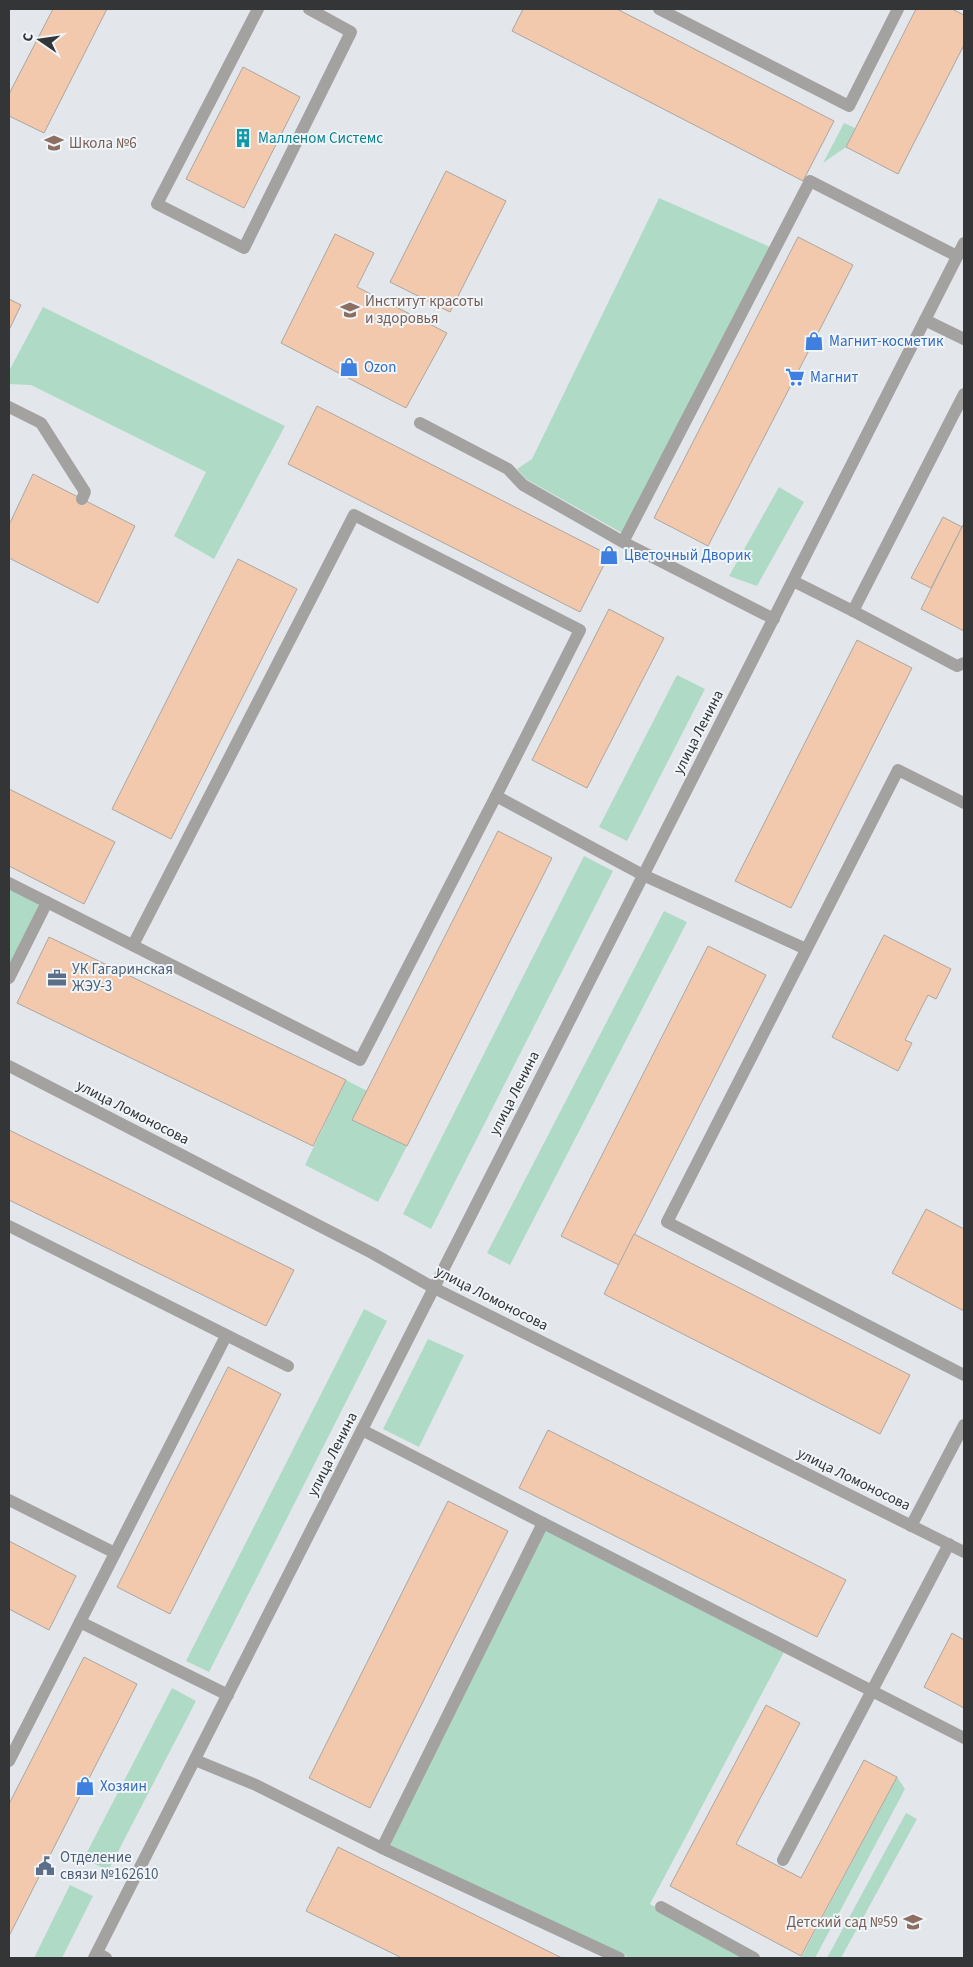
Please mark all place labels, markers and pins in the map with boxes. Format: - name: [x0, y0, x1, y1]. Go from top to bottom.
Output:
- building icon: Малленом Системс: [232, 127, 254, 149]
- place label: Малленом Системс: [258, 128, 383, 149]
- school or university icon: Школа №6: [43, 132, 65, 154]
- place label: Школа №6: [69, 133, 137, 154]
- place label: Институт красоты и здоровья: [365, 291, 484, 329]
- school or university icon: Институт красоты и здоровья: [339, 299, 361, 321]
- shop icon: Магнит-косметик: [803, 330, 825, 352]
- place label: Магнит-косметик: [829, 331, 944, 352]
- shop icon: Ozon: [338, 356, 360, 378]
- place label: Ozon: [364, 357, 396, 378]
- supermarket icon: Магнит: [784, 366, 806, 388]
- place label: Магнит: [810, 367, 859, 388]
- shop icon: Цветочный Дворик: [598, 544, 620, 566]
- place label: Цветочный Дворик: [624, 545, 751, 566]
- place label: УК Гагаринская ЖЭУ-3: [72, 959, 173, 997]
- office icon: УК Гагаринская ЖЭУ-3: [46, 967, 68, 989]
- shop icon: Хозяин: [74, 1775, 96, 1797]
- place label: Хозяин: [100, 1776, 147, 1797]
- place label: Отделение связи №162610: [60, 1847, 159, 1885]
- public building icon: Отделение связи №162610: [34, 1855, 56, 1877]
- school or university icon: Детский сад №59: [902, 1911, 924, 1933]
- place label: Детский сад №59: [787, 1912, 898, 1933]

